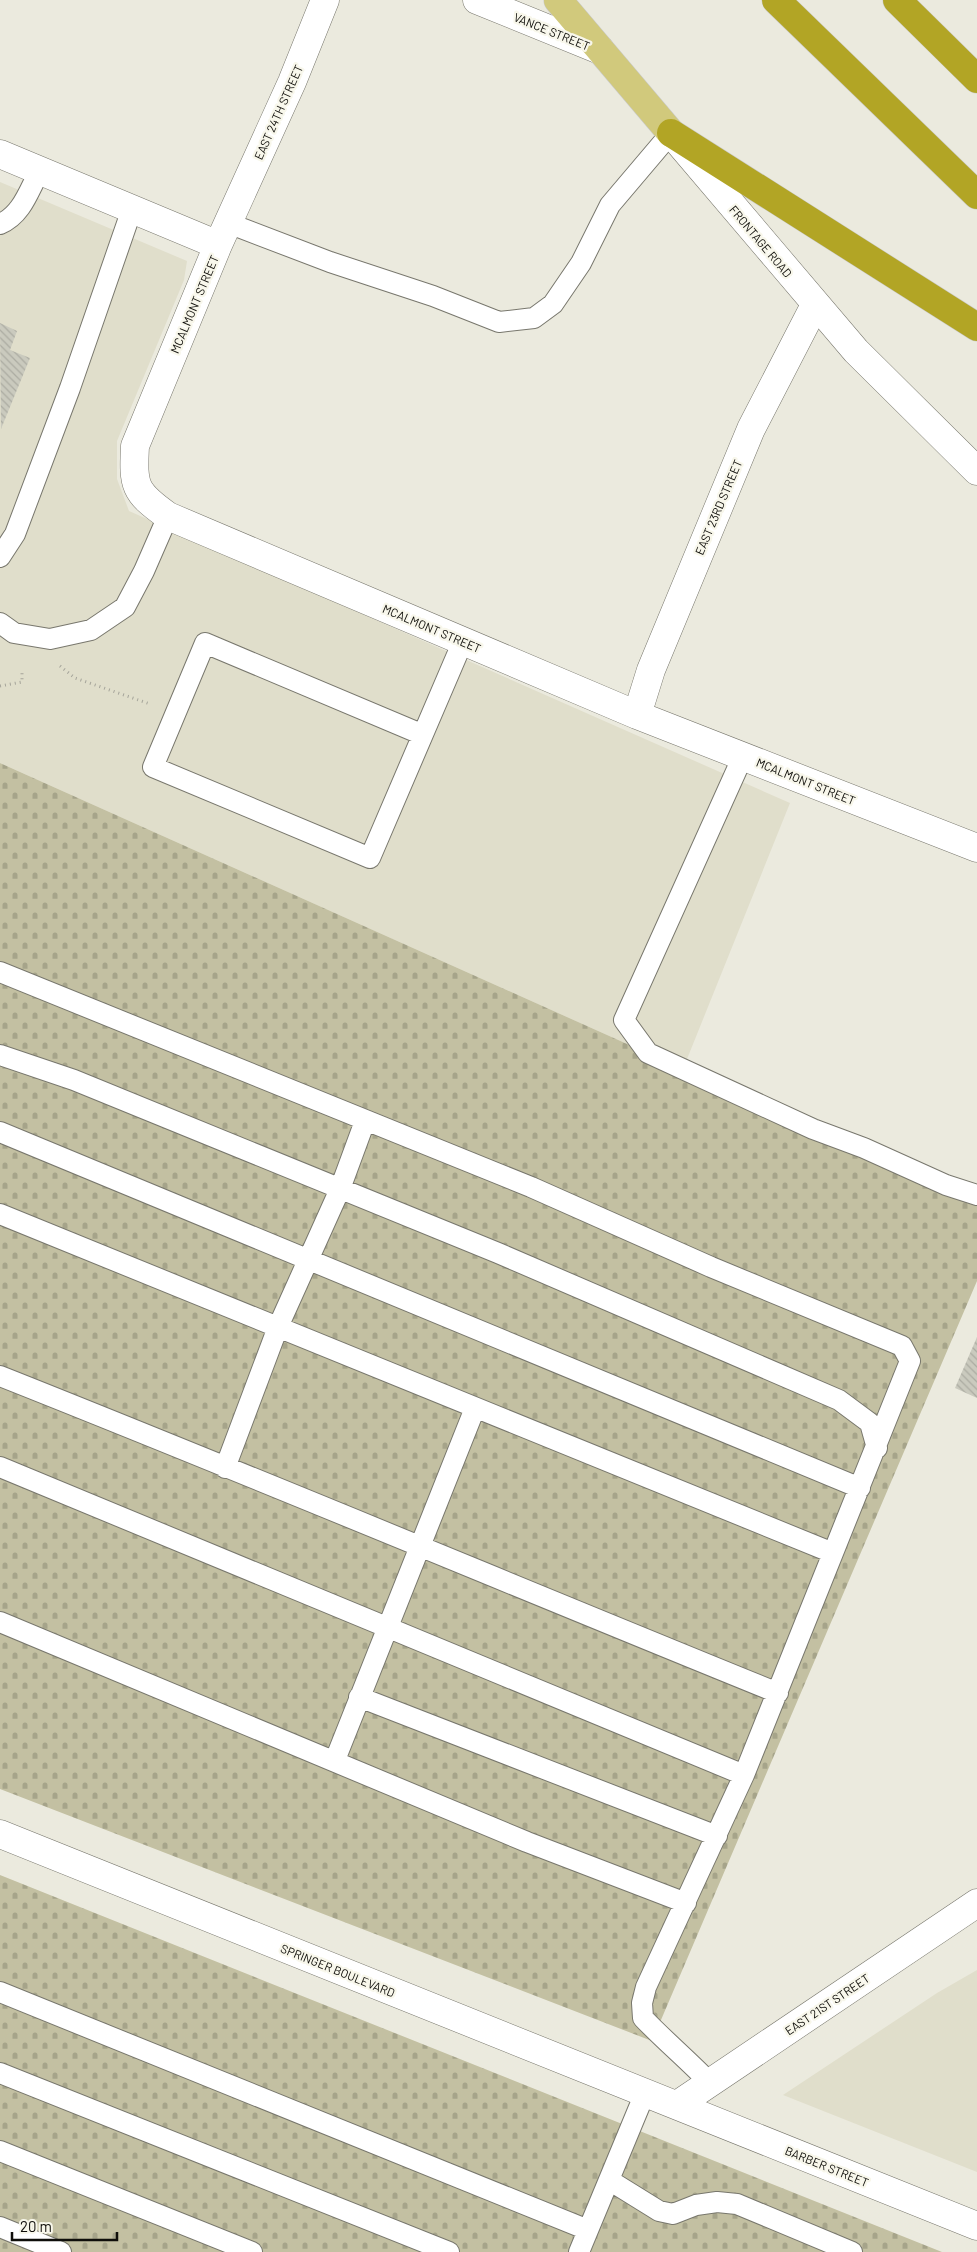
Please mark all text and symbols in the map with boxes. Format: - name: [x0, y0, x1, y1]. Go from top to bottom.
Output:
- street label: VANCE STREET: [512, 9, 592, 53]
- street label: EAST 24TH STREET: [251, 62, 305, 162]
- street label: FRONTAGE ROAD: [727, 202, 795, 280]
- street label: MCALMONT STREET: [167, 253, 221, 355]
- street label: EAST 23RD STREET: [692, 457, 744, 557]
- street label: MCALMONT STREET: [381, 601, 483, 655]
- street label: MCALMONT STREET: [754, 755, 858, 807]
- street label: SPRINGER BOULEVARD: [279, 1941, 397, 1999]
- street label: EAST 21ST STREET: [782, 1970, 872, 2037]
- street label: BARBER STREET: [783, 2143, 871, 2189]
- scale bar: [12, 2210, 118, 2242]
- text: 20 m: [20, 2217, 52, 2235]

